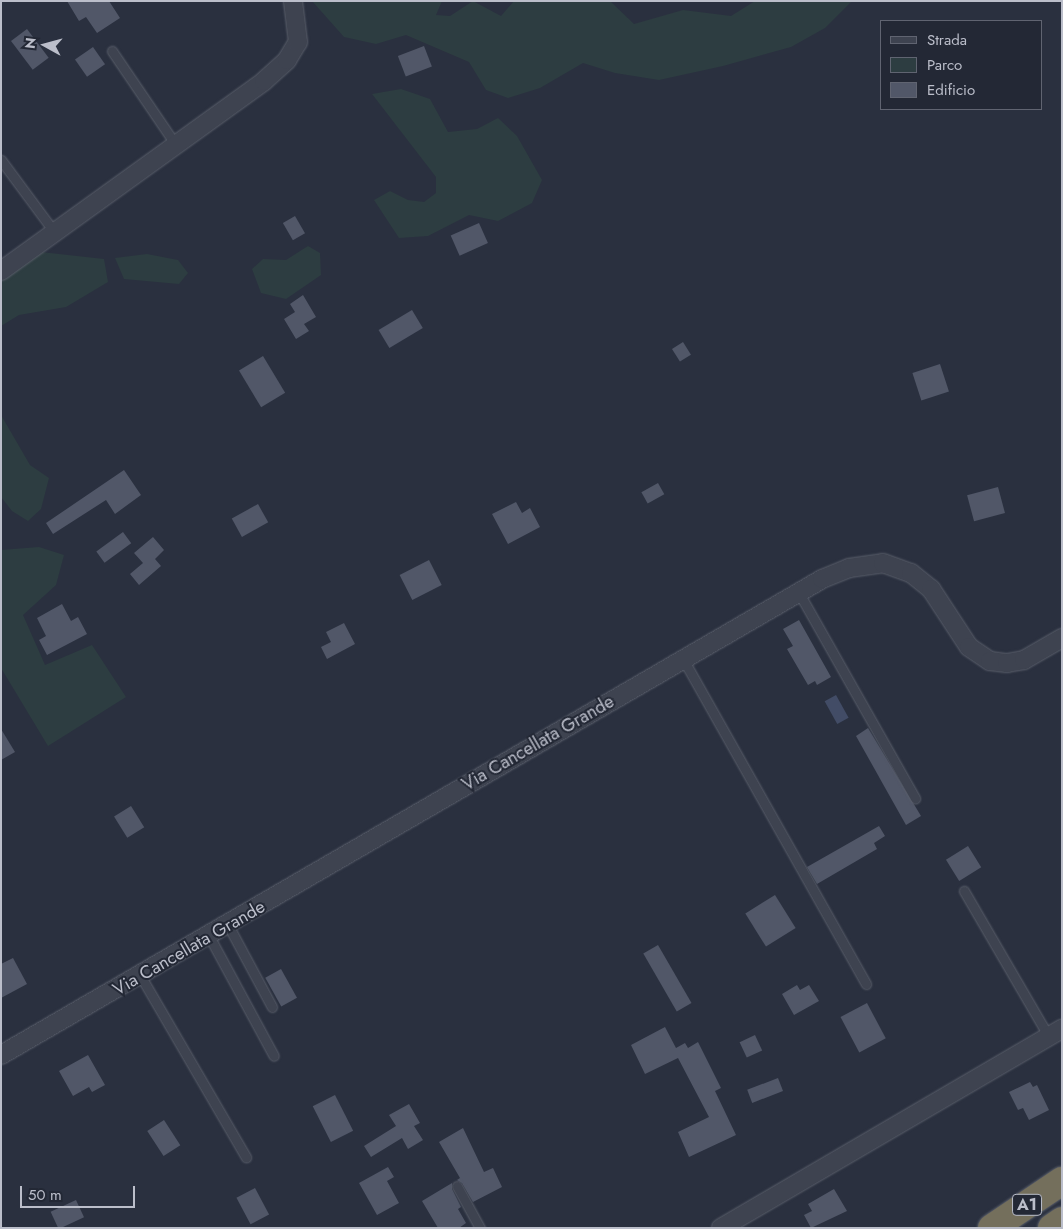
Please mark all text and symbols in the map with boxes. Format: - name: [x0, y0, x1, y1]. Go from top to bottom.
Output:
- north arrow: [20, 20, 70, 70]
- legend: [880, 20, 1043, 110]
- text: Strada: [927, 29, 967, 51]
- text: N: [20, 36, 41, 50]
- text: Parco: [927, 54, 962, 76]
- text: Edificio: [927, 79, 975, 101]
- street label: Via Cancellata Grande: [458, 691, 618, 795]
- street label: Via Cancellata Grande: [109, 896, 269, 1000]
- scale bar: [22, 1176, 138, 1208]
- text: 50 m: [28, 1184, 62, 1206]
- road number: A1: [1012, 1192, 1042, 1218]

